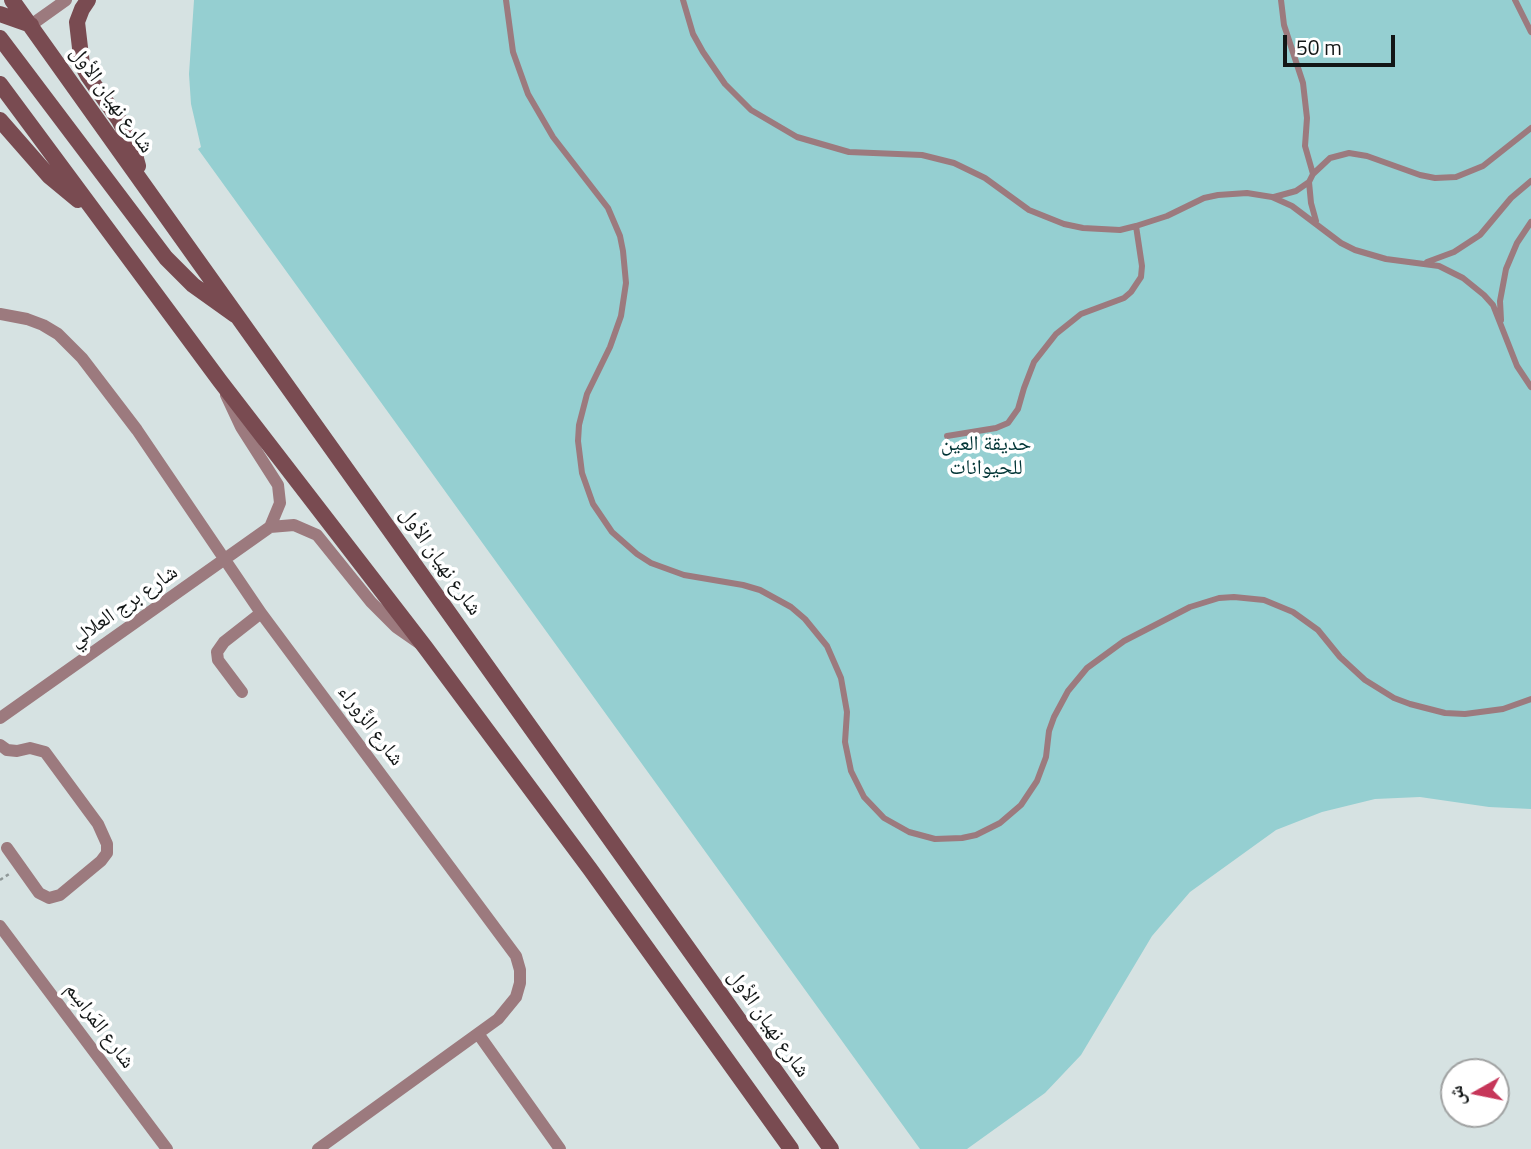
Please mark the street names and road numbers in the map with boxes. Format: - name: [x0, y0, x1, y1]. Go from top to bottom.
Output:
- street label: شارع نهيان الأول: [64, 41, 158, 159]
- street label: شارع نهيان الأول: [393, 503, 487, 621]
- street label: شارع برج العلالي: [65, 560, 183, 654]
- street label: شارع الزَّوراء: [331, 681, 409, 771]
- street label: شارع نهيان الأول: [721, 965, 815, 1083]
- street label: شارع المَراسِم: [59, 978, 139, 1074]

